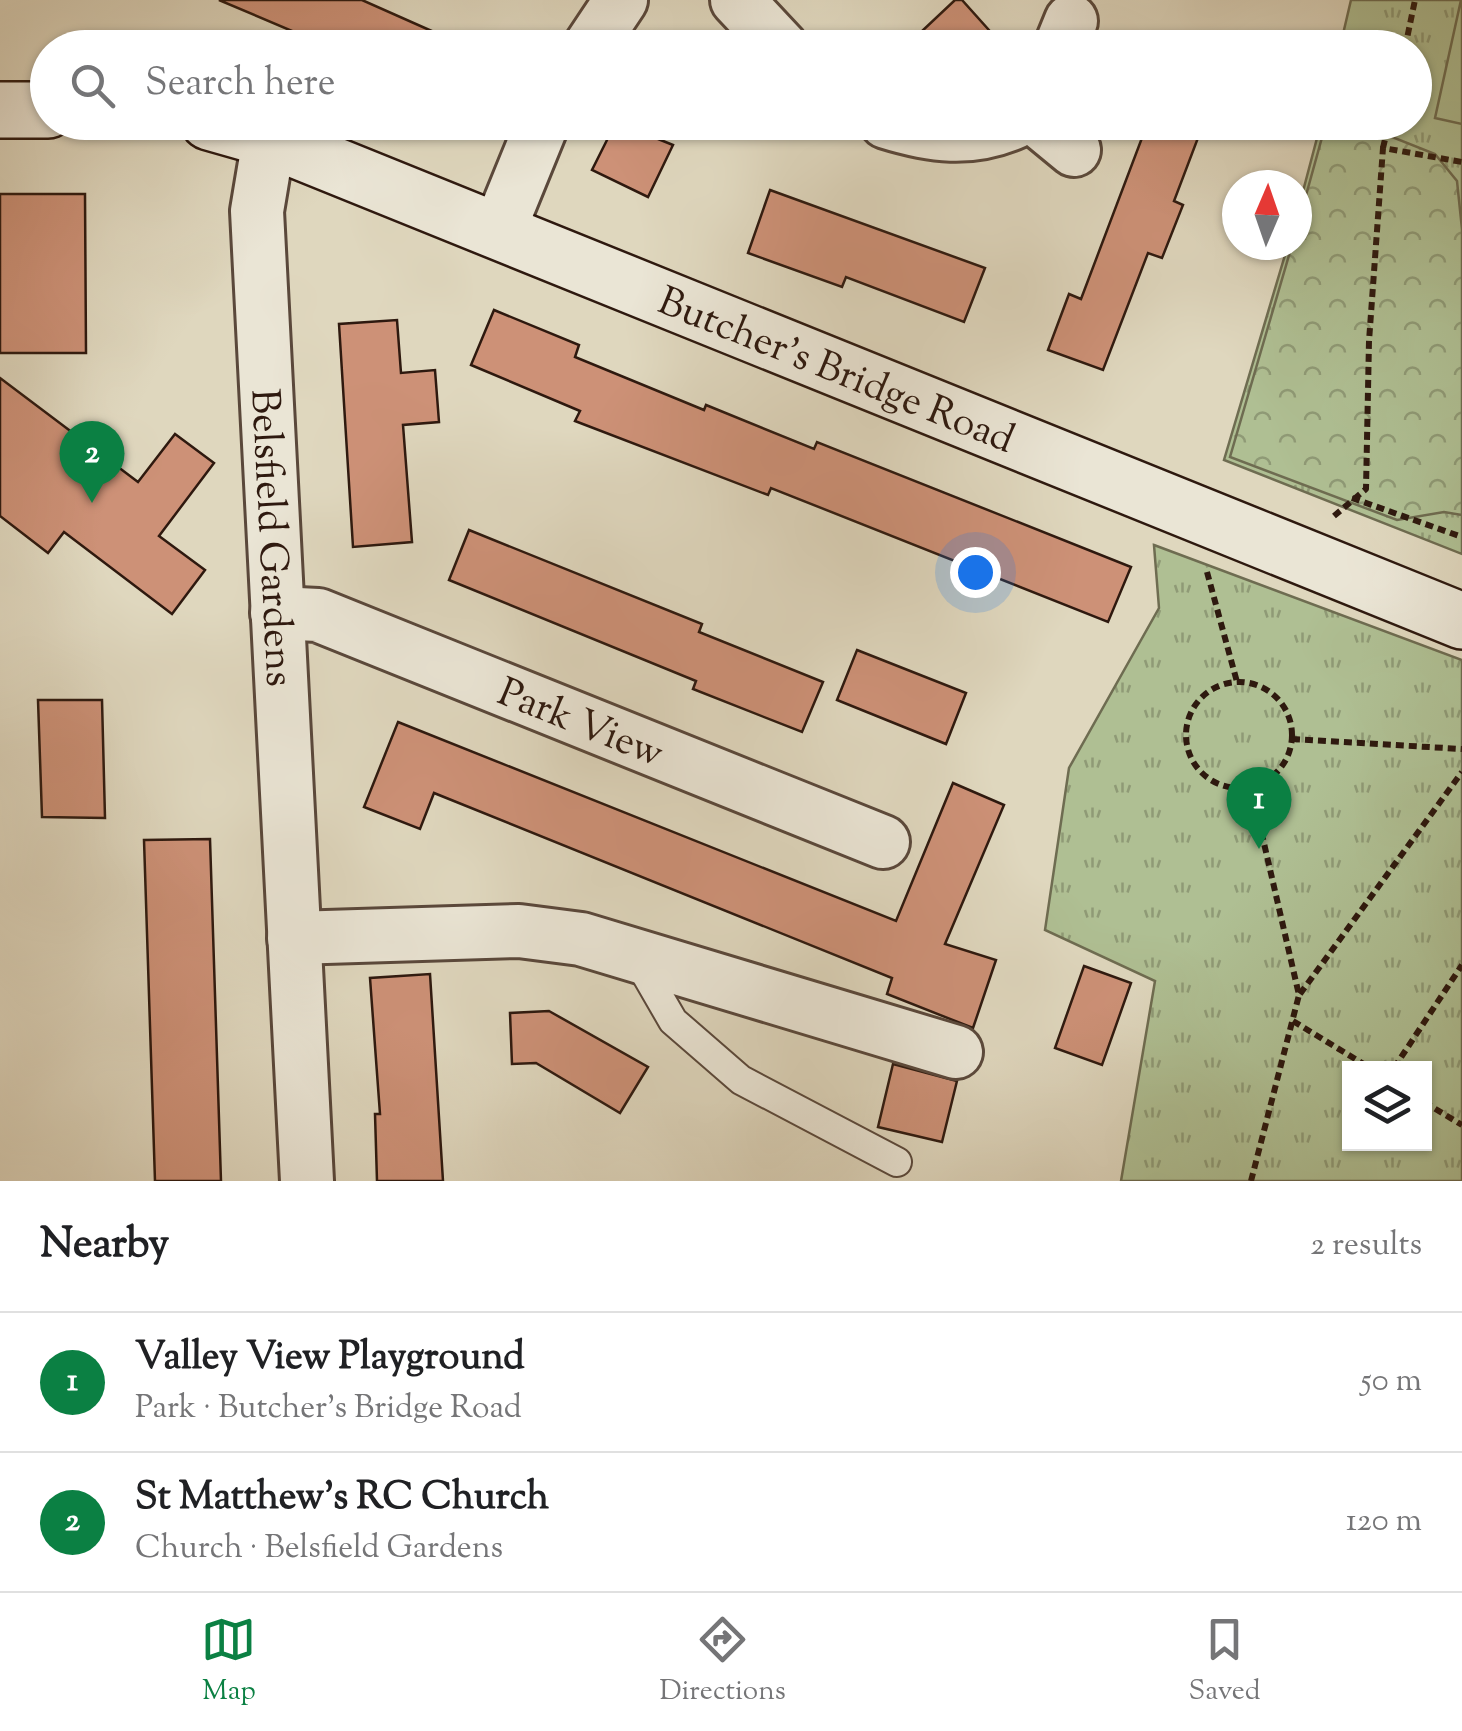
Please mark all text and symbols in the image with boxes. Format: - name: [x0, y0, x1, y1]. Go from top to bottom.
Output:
- search box: [30, 30, 1432, 140]
- icon: search: [65, 58, 120, 113]
- text: Search here: [145, 58, 336, 112]
- north arrow: [1222, 170, 1312, 260]
- street label: Butcher's Bridge Road: [648, 275, 1022, 470]
- street label: Belsfield Gardens: [233, 387, 305, 688]
- pin: 2: [59, 420, 124, 503]
- your location: [950, 547, 1001, 598]
- street label: Park View: [488, 666, 671, 784]
- pin: 1: [1226, 766, 1292, 849]
- map controls: [1342, 1061, 1432, 1151]
- button: layers: [1342, 1061, 1432, 1151]
- text: Nearby: [40, 1216, 169, 1276]
- text: 2 results: [1310, 1223, 1422, 1269]
- text: Valley View Playground: [135, 1332, 525, 1386]
- text: 1: [67, 1359, 78, 1405]
- text: 50 m: [1361, 1359, 1422, 1405]
- text: Park · Butcher's Bridge Road: [135, 1386, 522, 1432]
- text: St Matthew's RC Church: [135, 1472, 549, 1526]
- text: 2: [65, 1499, 80, 1545]
- text: 120 m: [1346, 1499, 1422, 1545]
- text: Church · Belsfield Gardens: [135, 1526, 503, 1572]
- tab: Map: [201, 1612, 256, 1712]
- tab: Directions: [659, 1612, 786, 1712]
- tab: Saved: [1189, 1612, 1261, 1712]

